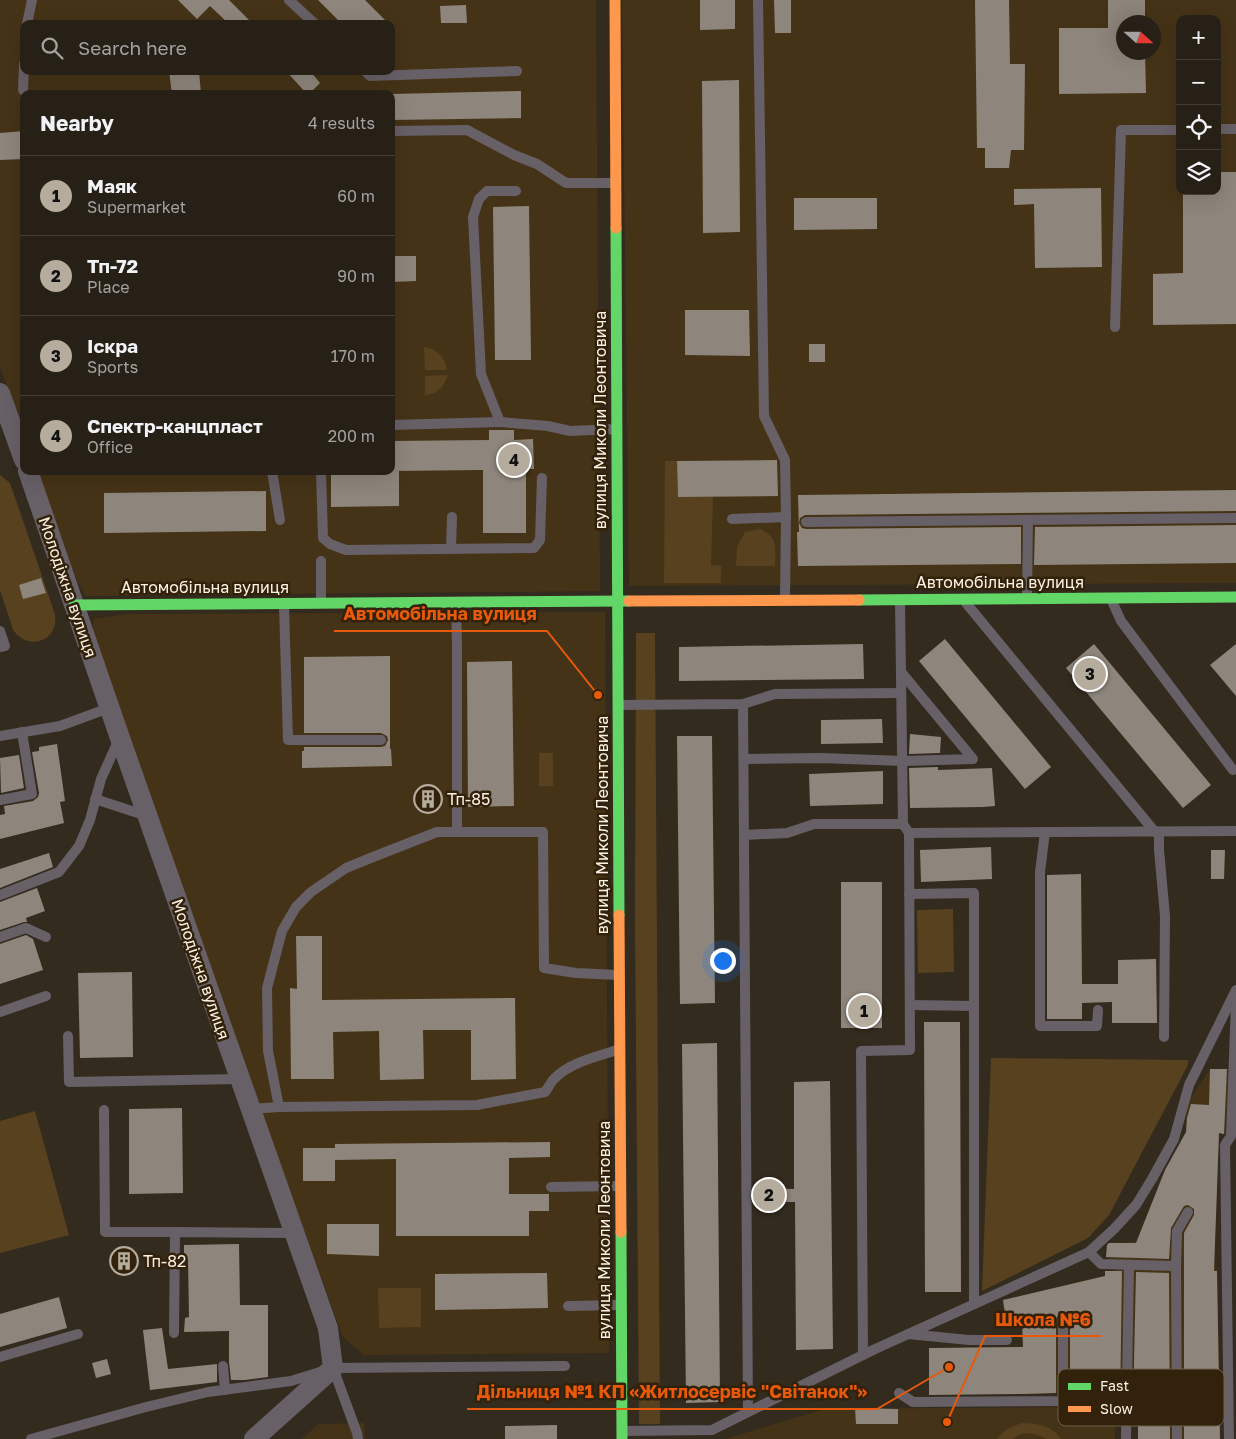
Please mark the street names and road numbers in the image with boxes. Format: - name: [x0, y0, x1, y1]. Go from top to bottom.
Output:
- street label: вулиця Миколи Леонтовича: [590, 311, 610, 529]
- street label: Молодіжна вулиця: [35, 514, 101, 660]
- street label: Автомобільна вулиця: [916, 572, 1084, 592]
- street label: Автомобільна вулиця: [121, 577, 289, 597]
- street label: вулиця Миколи Леонтовича: [592, 716, 612, 934]
- street label: Молодіжна вулиця: [168, 896, 234, 1042]
- street label: вулиця Миколи Леонтовича: [594, 1121, 614, 1339]

